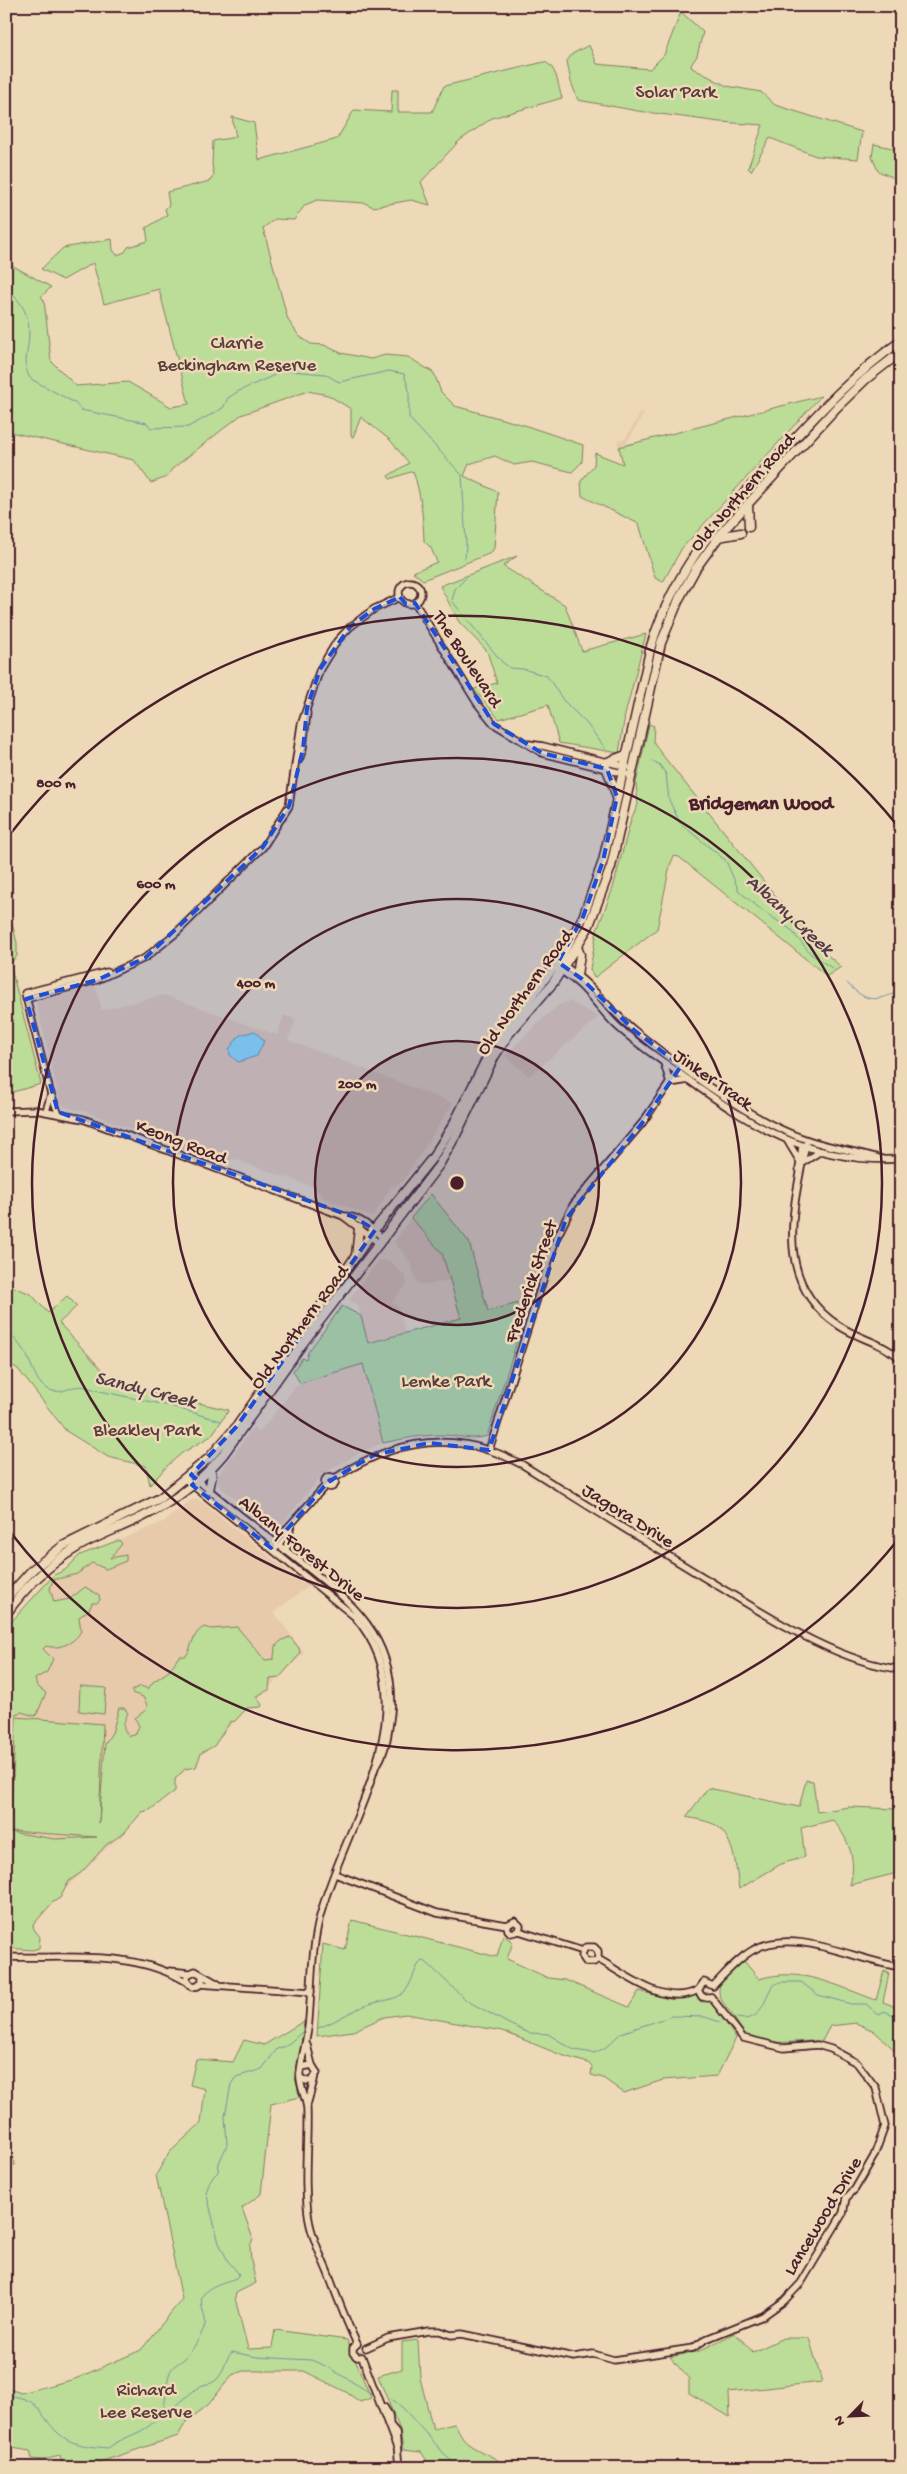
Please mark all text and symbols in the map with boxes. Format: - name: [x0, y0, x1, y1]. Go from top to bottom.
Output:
- park label: Solar Park: [636, 82, 718, 105]
- park label: Clarrie Beckingham Reserve: [157, 333, 316, 378]
- street label: Old Northern Road: [686, 428, 803, 557]
- street label: The Boulevard: [426, 606, 507, 714]
- text: 800 m: [36, 775, 76, 793]
- district label: Bridgeman Wood: [688, 794, 835, 817]
- water label: Albany Creek: [740, 871, 839, 963]
- text: 600 m: [137, 876, 176, 894]
- street label: Old Northern Road: [473, 924, 580, 1060]
- text: 400 m: [236, 975, 276, 993]
- street label: Jinker Track: [668, 1045, 758, 1118]
- text: 200 m: [338, 1076, 377, 1094]
- street label: Keong Road: [132, 1115, 231, 1172]
- centre of rings: [448, 1174, 466, 1192]
- street label: Frederick Street: [500, 1216, 565, 1347]
- street label: Old Northern Road: [247, 1260, 356, 1395]
- water label: Sandy Creek: [92, 1368, 200, 1416]
- park label: Lemke Park: [401, 1371, 492, 1394]
- park label: Bleakley Park: [93, 1420, 202, 1443]
- street label: Jagora Drive: [577, 1480, 678, 1555]
- street label: Albany Forest Drive: [233, 1492, 369, 1608]
- street label: Lancewood Drive: [780, 2153, 869, 2280]
- park label: Richard Lee Reserve: [100, 2380, 192, 2425]
- north arrow: [824, 2392, 874, 2442]
- text: N: [831, 2413, 850, 2428]

